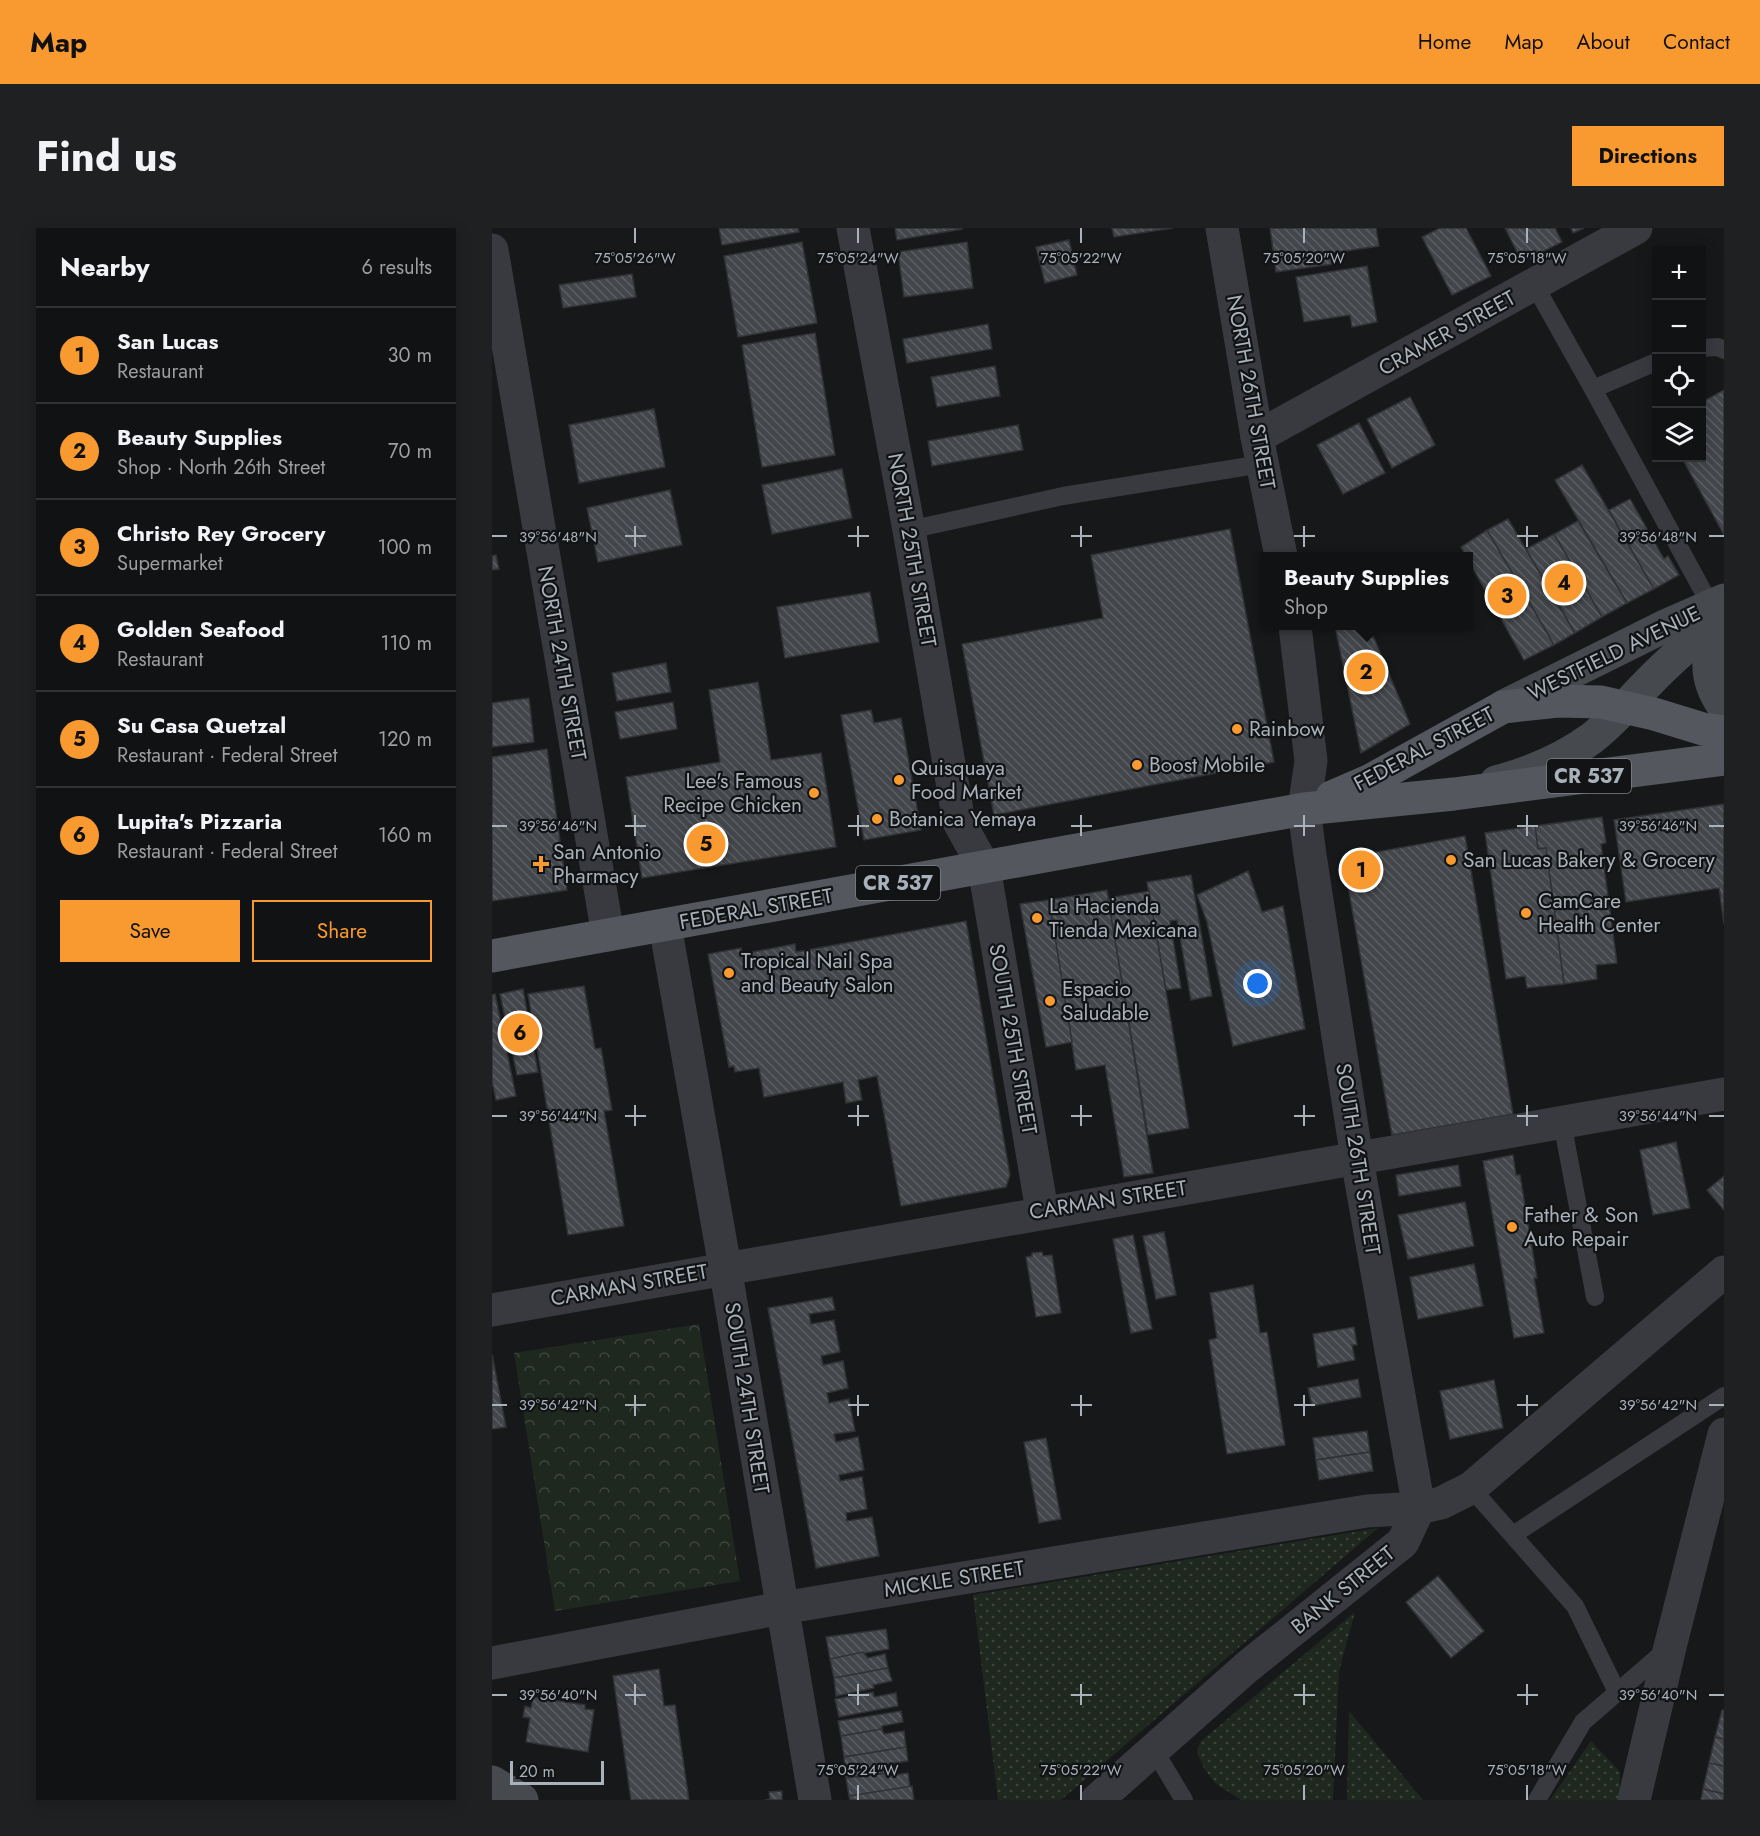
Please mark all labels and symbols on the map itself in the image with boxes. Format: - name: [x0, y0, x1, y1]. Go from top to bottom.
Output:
- text: 75°05'26"W: [594, 247, 676, 269]
- text: 75°05'24"W: [817, 247, 899, 269]
- text: 75°05'22"W: [1040, 247, 1122, 269]
- text: 75°05'20"W: [1263, 247, 1345, 269]
- text: 75°05'18"W: [1487, 247, 1567, 269]
- street label: CRAMER STREET: [1373, 283, 1521, 383]
- street label: NORTH 26TH STREET: [1219, 293, 1283, 492]
- street label: NORTH 25TH STREET: [880, 451, 944, 650]
- text: 39°56'48"N: [519, 526, 597, 548]
- text: 39°56'48"N: [1619, 526, 1697, 548]
- pin: 4: [1544, 560, 1584, 606]
- street label: NORTH 24TH STREET: [530, 563, 594, 763]
- pin: 3: [1488, 574, 1526, 619]
- street label: WESTFIELD AVENUE: [1522, 598, 1706, 708]
- pin: 2: [1346, 650, 1386, 694]
- street label: FEDERAL STREET: [1348, 699, 1500, 799]
- place label: Rainbow: [1249, 714, 1325, 744]
- marker: Rainbow: [1230, 722, 1244, 736]
- place label: Boost Mobile: [1149, 750, 1265, 780]
- place label: Quisquaya Food Market: [911, 753, 1021, 807]
- marker: Boost Mobile: [1130, 758, 1144, 772]
- road number: CR 537: [1547, 759, 1631, 793]
- place label: Lee's Famous Recipe Chicken: [663, 766, 802, 820]
- marker: Quisquaya Food Market: [892, 773, 906, 787]
- marker: Lee's Famous Recipe Chicken: [807, 786, 821, 800]
- place label: Botanica Yemaya: [889, 804, 1036, 834]
- marker: Botanica Yemaya: [870, 812, 884, 826]
- text: 39°56'46"N: [519, 815, 597, 837]
- text: 39°56'46"N: [1619, 815, 1697, 837]
- pin: 5: [686, 822, 726, 866]
- place label: San Antonio Pharmacy: [553, 837, 661, 891]
- place label: San Lucas Bakery & Grocery: [1463, 845, 1716, 875]
- pin: 1: [1342, 848, 1380, 892]
- marker: San Lucas Bakery & Grocery: [1444, 853, 1458, 867]
- marker: San Antonio Pharmacy: [534, 857, 548, 871]
- road number: CR 537: [856, 866, 940, 900]
- street label: FEDERAL STREET: [677, 881, 835, 937]
- place label: CamCare Health Center: [1538, 886, 1661, 940]
- place label: La Hacienda Tienda Mexicana: [1049, 891, 1198, 945]
- marker: CamCare Health Center: [1519, 906, 1533, 920]
- marker: La Hacienda Tienda Mexicana: [1030, 911, 1044, 925]
- street label: SOUTH 25TH STREET: [981, 941, 1045, 1137]
- place label: Tropical Nail Spa and Beauty Salon: [741, 946, 894, 1000]
- marker: Tropical Nail Spa and Beauty Salon: [722, 966, 736, 980]
- your location: [1243, 969, 1272, 998]
- place label: Espacio Saludable: [1062, 974, 1149, 1028]
- marker: Espacio Saludable: [1043, 994, 1057, 1008]
- pin: 6: [501, 1010, 540, 1056]
- street label: SOUTH 26TH STREET: [1328, 1061, 1388, 1257]
- text: 39°56'44"N: [519, 1105, 597, 1127]
- text: 39°56'44"N: [1619, 1105, 1697, 1127]
- street label: CARMAN STREET: [1027, 1173, 1189, 1227]
- place label: Father & Son Auto Repair: [1524, 1200, 1639, 1254]
- marker: Father & Son Auto Repair: [1505, 1220, 1519, 1234]
- street label: CARMAN STREET: [548, 1256, 710, 1314]
- street label: SOUTH 24TH STREET: [717, 1300, 777, 1496]
- text: 39°56'42"N: [519, 1394, 597, 1416]
- text: 39°56'42"N: [1619, 1394, 1697, 1416]
- street label: BANK STREET: [1285, 1539, 1401, 1641]
- street label: MICKLE STREET: [882, 1553, 1027, 1605]
- text: 39°56'40"N: [519, 1684, 597, 1706]
- text: 39°56'40"N: [1619, 1684, 1697, 1706]
- scale bar: [510, 1758, 604, 1786]
- text: 75°05'24"W: [817, 1759, 899, 1781]
- text: 75°05'22"W: [1040, 1759, 1122, 1781]
- text: 75°05'20"W: [1263, 1759, 1345, 1781]
- text: 75°05'18"W: [1487, 1759, 1567, 1781]

